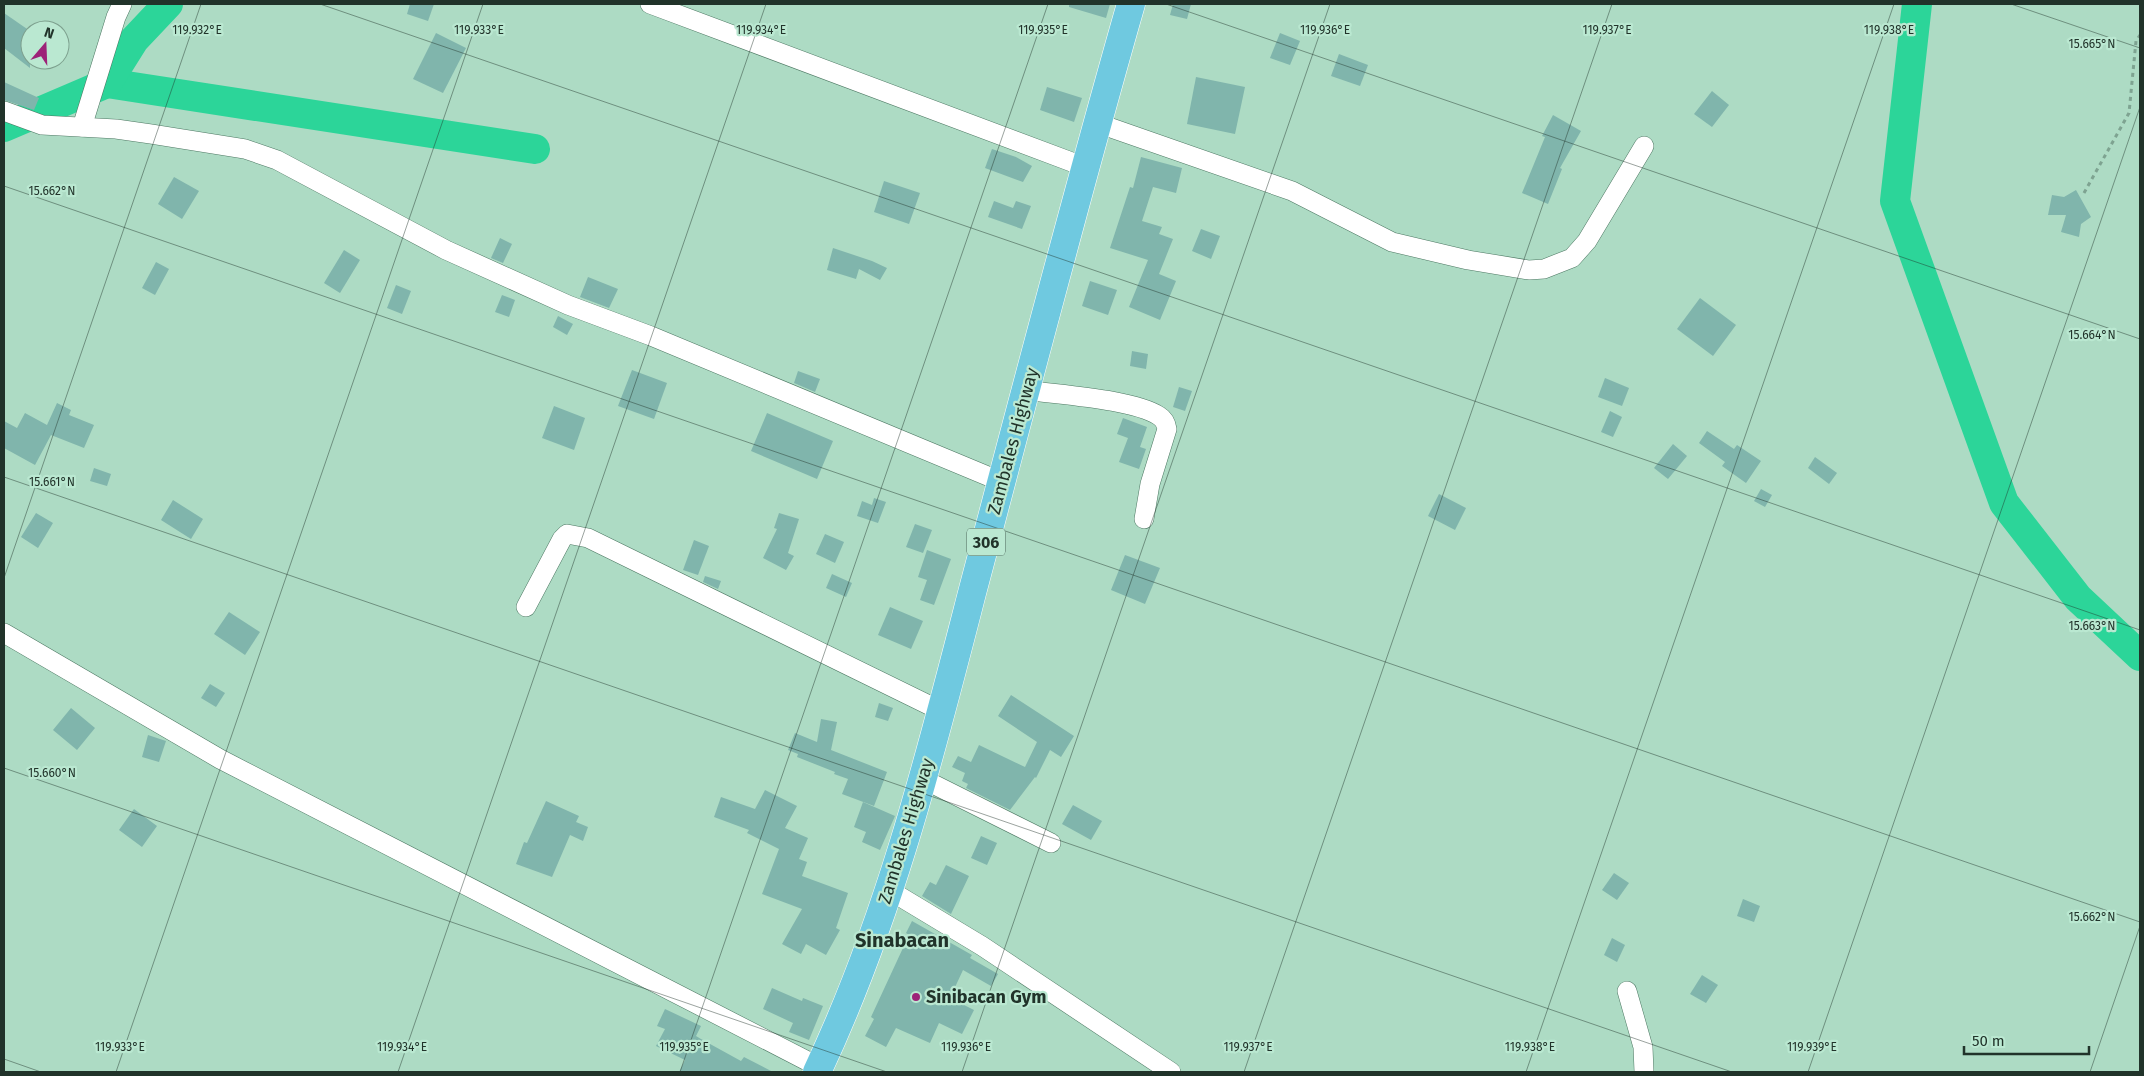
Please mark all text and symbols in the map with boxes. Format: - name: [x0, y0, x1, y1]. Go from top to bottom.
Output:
- north arrow: [20, 20, 70, 70]
- text: 119.932°E: [172, 23, 222, 37]
- text: 119.933°E: [454, 23, 504, 37]
- text: 119.934°E: [736, 23, 786, 37]
- text: 119.935°E: [1018, 23, 1068, 37]
- text: 119.936°E: [1300, 23, 1350, 37]
- text: 119.937°E: [1582, 23, 1632, 37]
- text: 119.938°E: [1864, 23, 1914, 37]
- text: N: [42, 24, 56, 43]
- text: 15.665°N: [2068, 37, 2116, 51]
- text: 15.662°N: [28, 184, 76, 198]
- text: 15.664°N: [2068, 328, 2116, 342]
- street label: Zambales Highway: [983, 365, 1043, 517]
- text: 15.661°N: [29, 475, 75, 489]
- road number: 306: [967, 528, 1005, 556]
- text: 15.663°N: [2068, 619, 2116, 633]
- street label: Zambales Highway: [873, 755, 939, 906]
- text: 15.660°N: [28, 766, 76, 780]
- text: 15.662°N: [2068, 910, 2116, 924]
- district label: Sinabacan: [855, 928, 949, 952]
- place label: Sinibacan Gym: [926, 986, 1046, 1008]
- marker: Sinibacan Gym: [910, 991, 922, 1003]
- scale bar: [1964, 1024, 2089, 1056]
- text: 50 m: [1972, 1032, 2005, 1050]
- text: 119.933°E: [95, 1040, 145, 1054]
- text: 119.934°E: [377, 1040, 427, 1054]
- text: 119.935°E: [659, 1040, 709, 1054]
- text: 119.936°E: [941, 1040, 991, 1054]
- text: 119.937°E: [1223, 1040, 1273, 1054]
- text: 119.938°E: [1505, 1040, 1555, 1054]
- text: 119.939°E: [1787, 1040, 1837, 1054]

